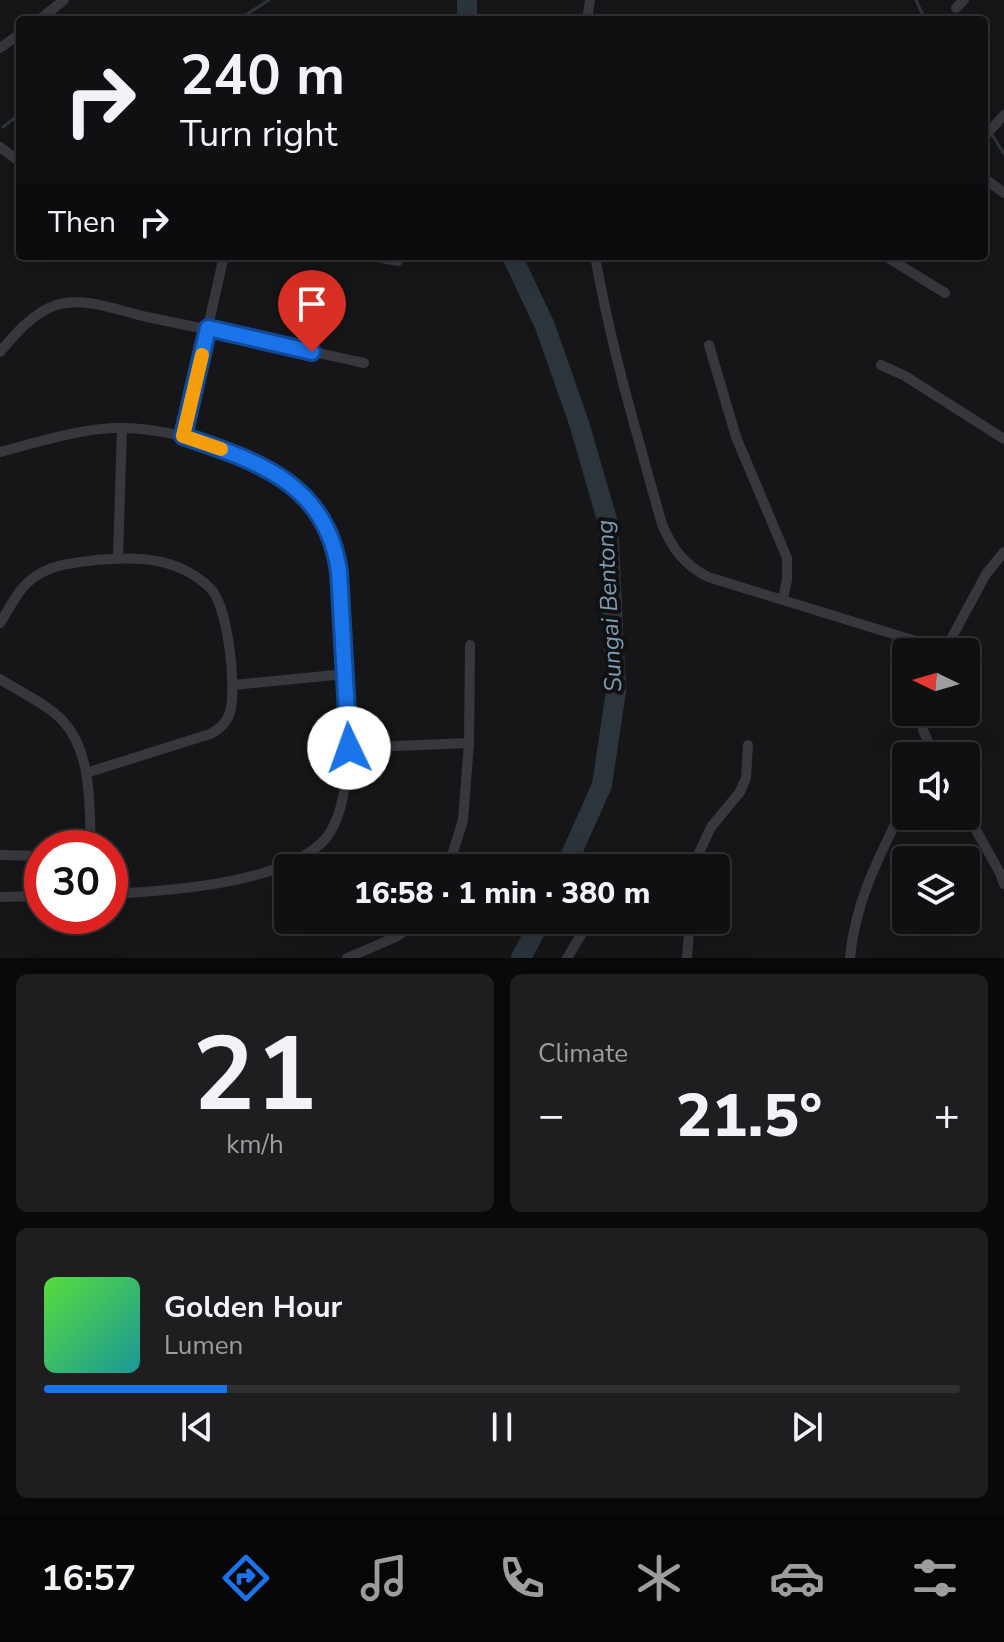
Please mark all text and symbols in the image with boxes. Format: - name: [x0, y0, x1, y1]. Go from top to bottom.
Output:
- text: 240 m: [180, 37, 345, 114]
- icon: right: [48, 48, 152, 152]
- text: Turn right: [180, 110, 337, 159]
- icon: right: [132, 200, 176, 244]
- text: Then: [48, 202, 116, 243]
- pin: [278, 270, 346, 352]
- icon: arrive: [290, 282, 334, 326]
- water label: Sungai Bentong: [589, 519, 629, 693]
- north arrow: [892, 638, 980, 726]
- map controls: [892, 638, 980, 934]
- position arrow: [307, 706, 391, 790]
- button: sound: [892, 742, 980, 830]
- speed limit sign: 30: [24, 830, 128, 934]
- button: layers: [892, 846, 980, 934]
- text: 16:58 · 1 min · 380 m: [354, 873, 650, 914]
- text: 21: [193, 1004, 317, 1146]
- text: Climate: [538, 1036, 628, 1071]
- text: 21.5°: [676, 1075, 822, 1157]
- text: −: [538, 1086, 564, 1146]
- text: +: [934, 1086, 960, 1146]
- text: km/h: [226, 1127, 284, 1162]
- text: Golden Hour: [164, 1287, 342, 1328]
- text: Lumen: [164, 1328, 243, 1363]
- icon: previous: [175, 1405, 219, 1449]
- icon: pause: [480, 1405, 524, 1449]
- icon: next: [785, 1405, 829, 1449]
- icon: directions: [218, 1550, 274, 1606]
- icon: music: [356, 1550, 412, 1606]
- icon: phone: [494, 1550, 550, 1606]
- icon: climate: [631, 1550, 687, 1606]
- icon: car: [769, 1550, 825, 1606]
- icon: filters: [907, 1550, 963, 1606]
- text: 16:57: [41, 1554, 136, 1603]

